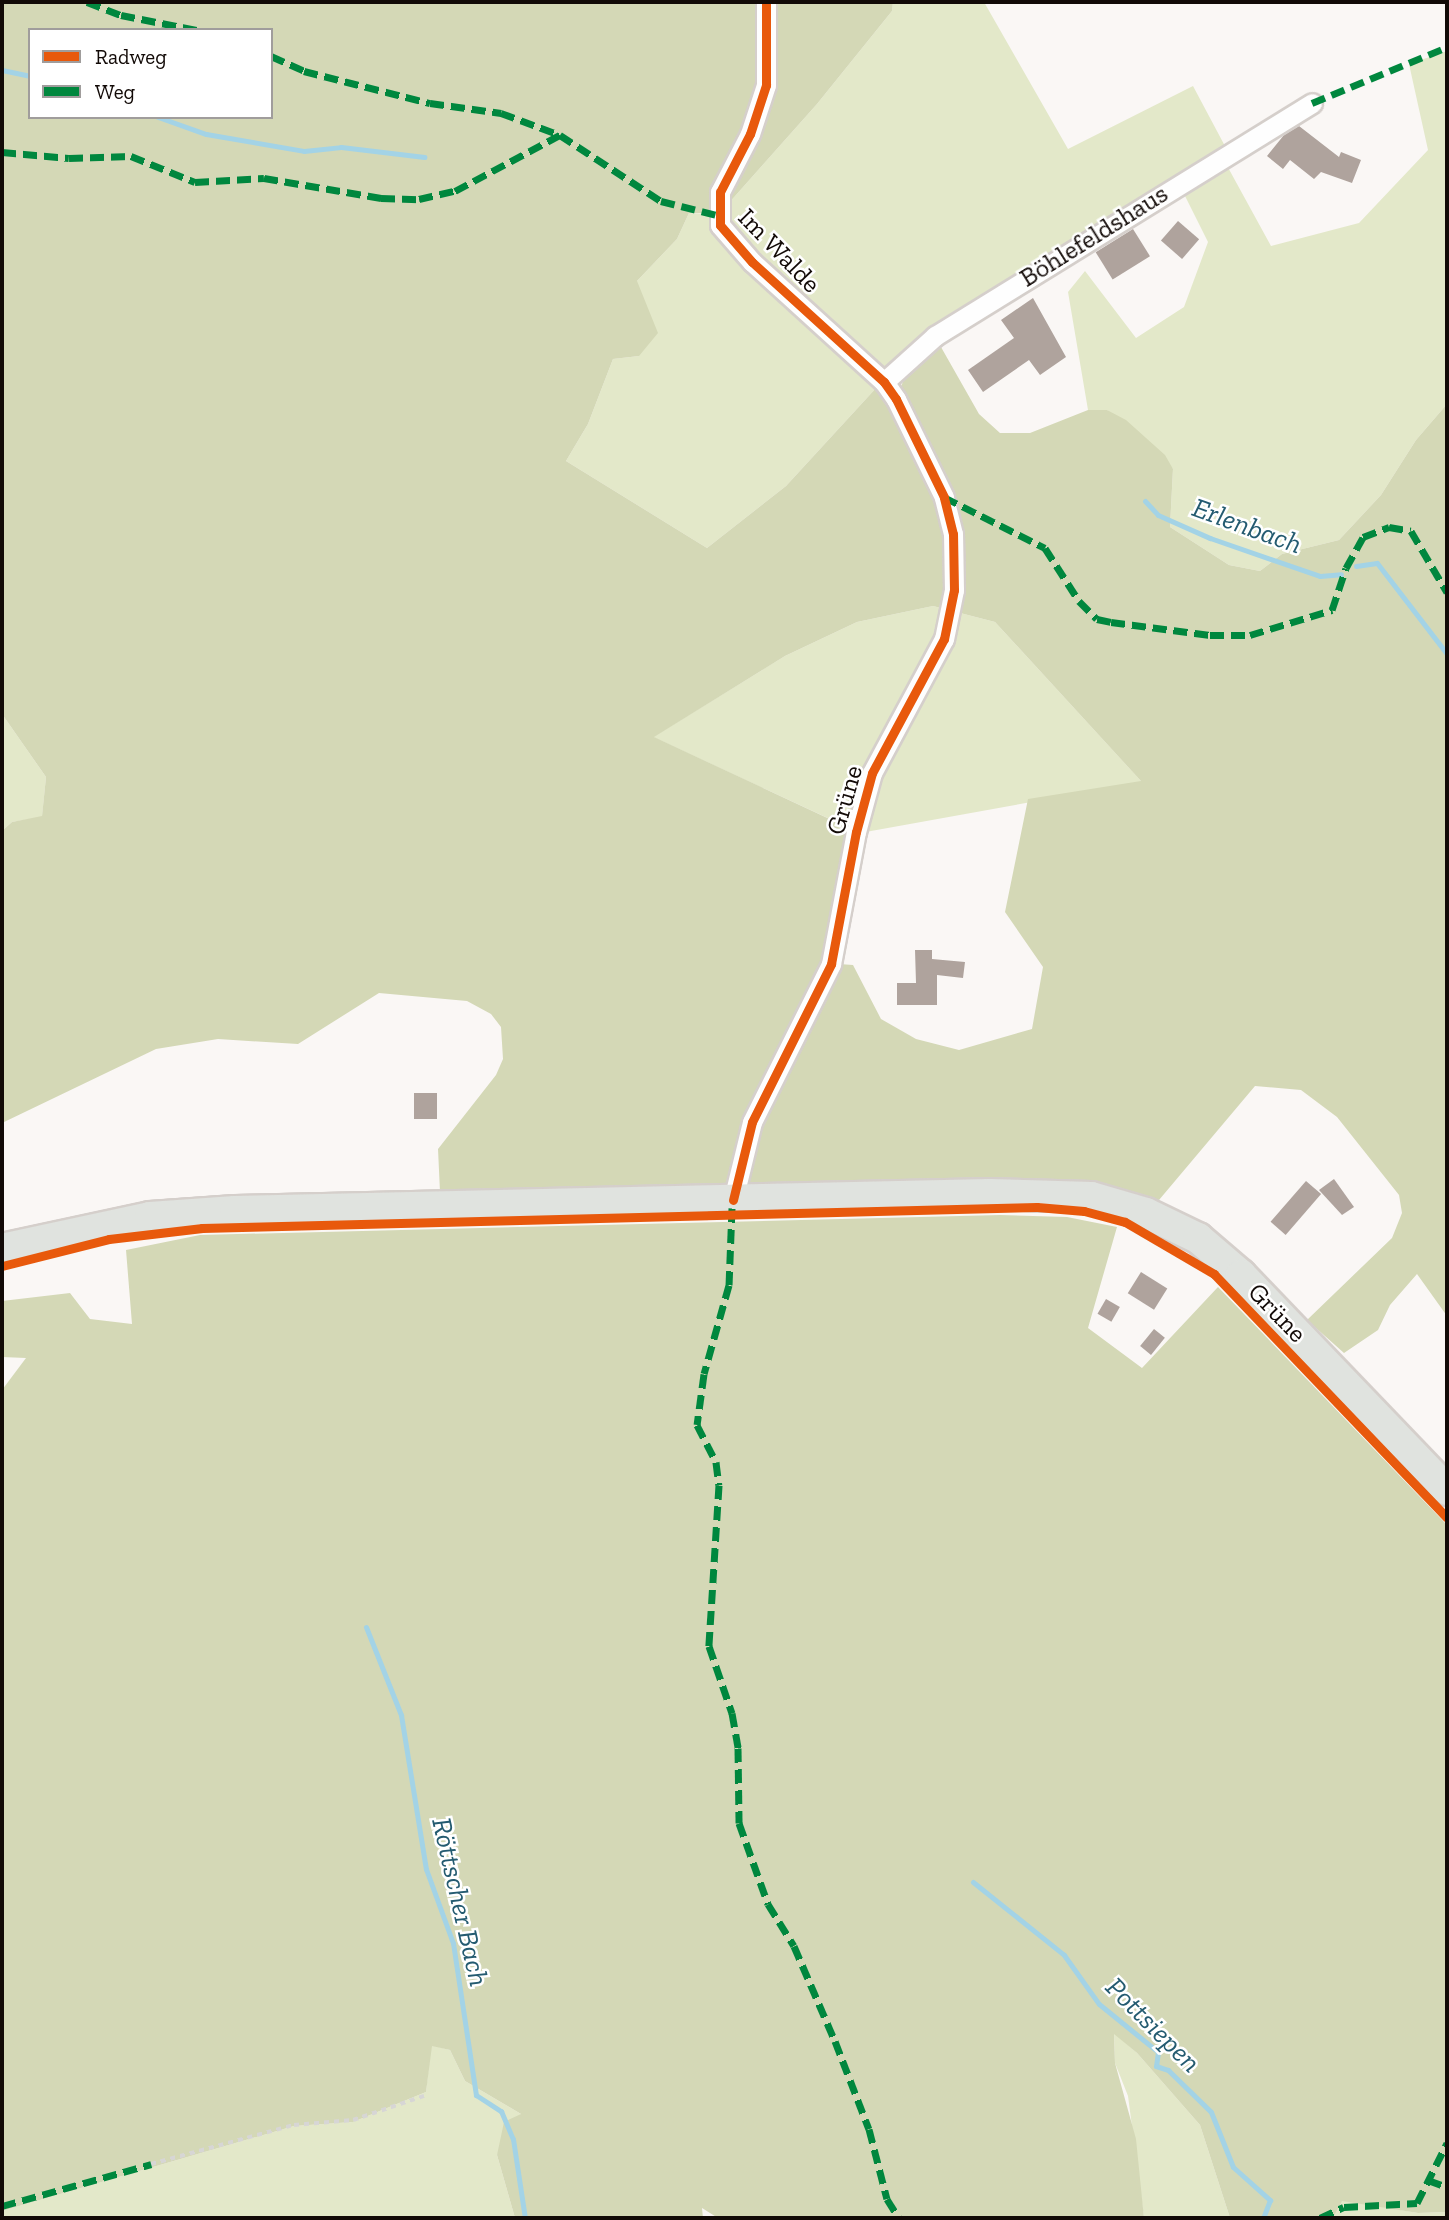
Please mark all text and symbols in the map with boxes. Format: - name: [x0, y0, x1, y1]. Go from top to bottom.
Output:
- legend: [28, 28, 273, 119]
- text: Radweg: [95, 44, 167, 69]
- text: Weg: [95, 79, 135, 104]
- street label: Böhlefeldshaus: [1014, 178, 1174, 294]
- street label: Im Walde: [731, 202, 827, 300]
- water label: Erlenbach: [1188, 491, 1306, 561]
- street label: Grüne: [820, 762, 870, 838]
- street label: Grüne: [1241, 1277, 1313, 1349]
- water label: Röttscher Bach: [424, 1814, 496, 1990]
- water label: Pottsiepen: [1099, 1971, 1207, 2079]

